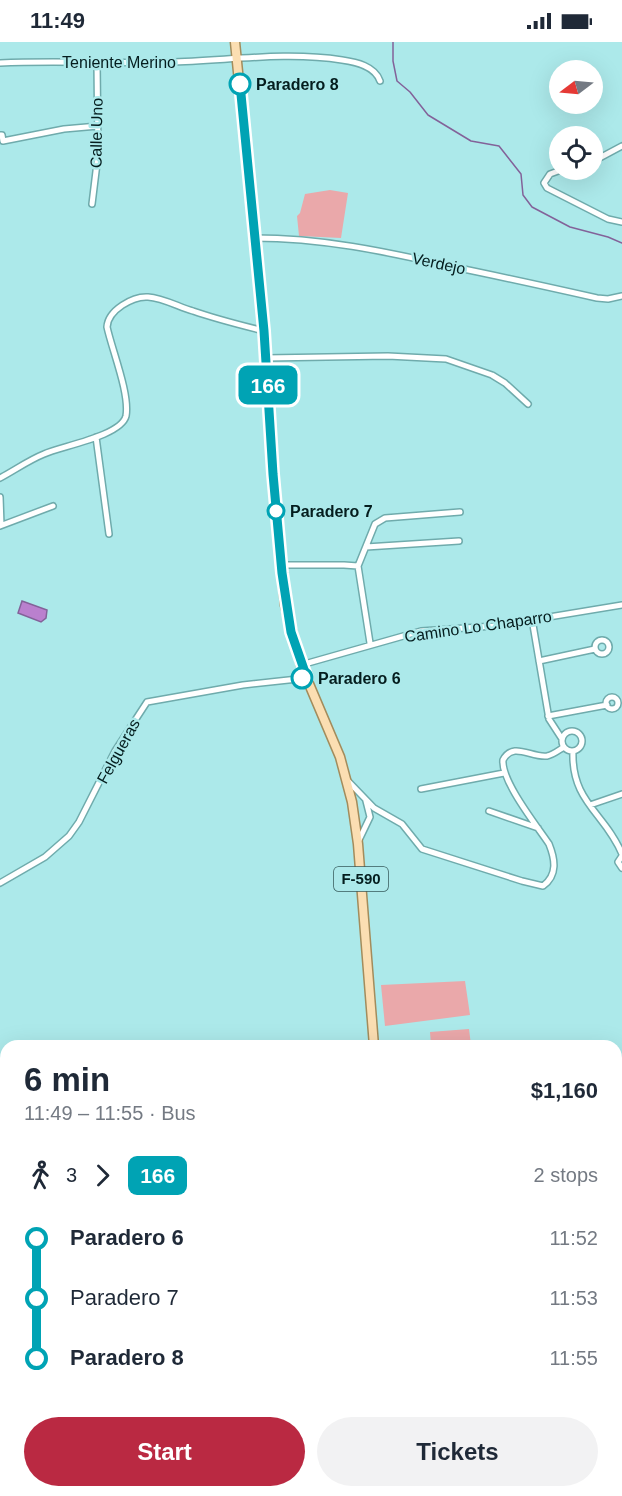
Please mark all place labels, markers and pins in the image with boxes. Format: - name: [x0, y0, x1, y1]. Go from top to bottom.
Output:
- marker: Paradero 8: [229, 73, 251, 95]
- place label: Paradero 8: [256, 76, 339, 93]
- marker: Paradero 7: [267, 502, 285, 520]
- place label: Paradero 7: [290, 503, 373, 520]
- marker: Paradero 6: [291, 667, 313, 689]
- place label: Paradero 6: [318, 670, 401, 687]

